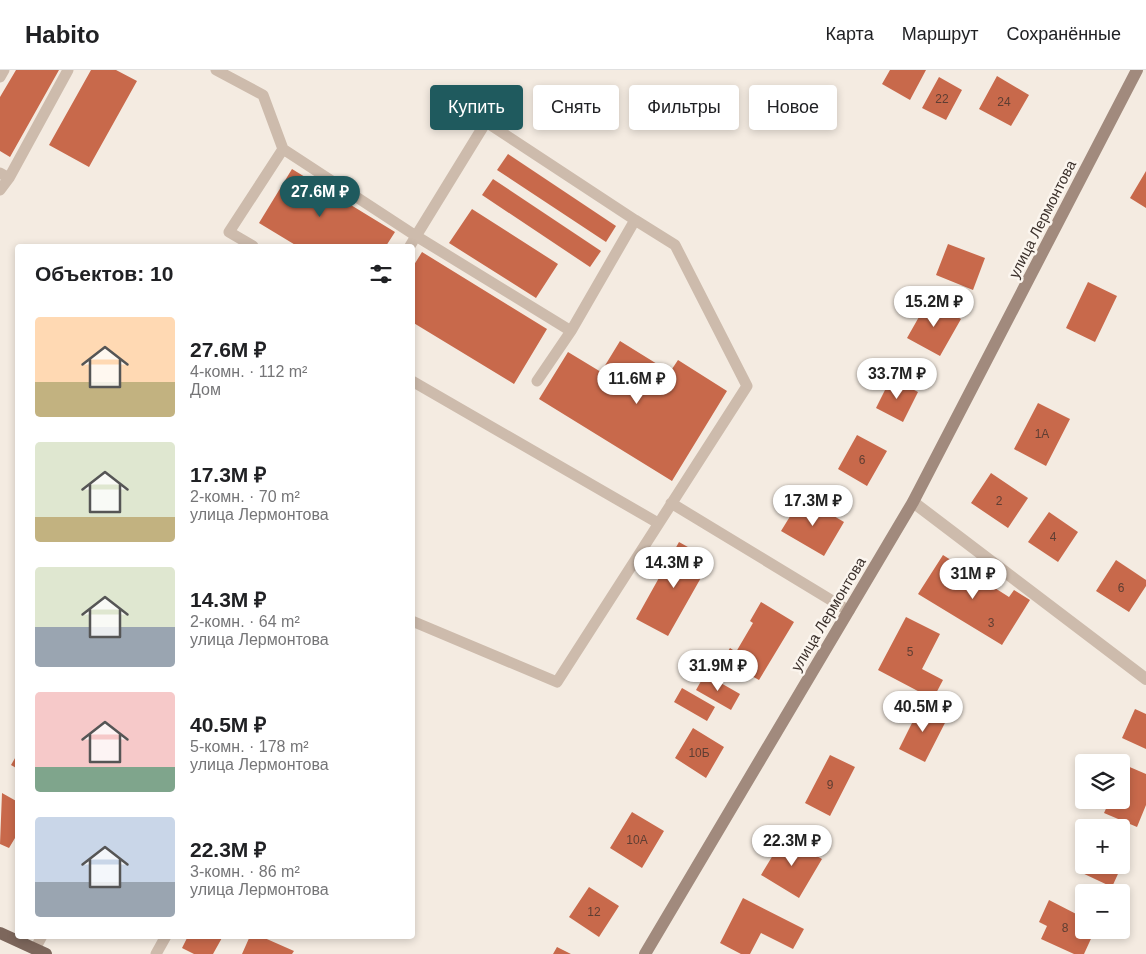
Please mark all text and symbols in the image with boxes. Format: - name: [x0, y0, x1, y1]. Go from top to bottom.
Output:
- text: Habito: [25, 21, 100, 48]
- text: Карта: [826, 24, 874, 44]
- text: Маршрут: [902, 24, 978, 44]
- text: Сохранённые: [1006, 24, 1121, 44]
- chip: Купить: [430, 85, 523, 130]
- chip: Снять: [533, 85, 619, 130]
- chip: Фильтры: [629, 85, 739, 130]
- chip: Новое: [749, 85, 837, 130]
- house number: 22: [935, 92, 949, 106]
- house number: 24: [997, 95, 1011, 109]
- street label: улица Лермонтова: [1005, 157, 1079, 281]
- pin: 27.6M ₽: [274, 176, 366, 218]
- text: 27.6M ₽: [291, 183, 349, 200]
- icon: filters: [367, 260, 395, 288]
- text: Объектов: 10: [35, 262, 173, 285]
- pin: 15.2M ₽: [888, 286, 980, 328]
- text: 15.2M ₽: [905, 293, 963, 310]
- icon: home: [75, 337, 135, 397]
- text: 27.6M ₽: [190, 338, 266, 361]
- pin: 33.7M ₽: [851, 358, 943, 400]
- pin: 11.6M ₽: [591, 362, 683, 405]
- text: 4-комн. · 112 m²: [190, 363, 307, 380]
- text: 33.7M ₽: [868, 365, 926, 382]
- text: 11.6M ₽: [608, 370, 666, 387]
- text: Дом: [190, 381, 221, 398]
- house number: 1А: [1035, 427, 1049, 441]
- house number: 6: [859, 453, 866, 467]
- icon: home: [75, 462, 135, 522]
- text: 17.3M ₽: [190, 463, 266, 486]
- pin: 17.3M ₽: [767, 484, 859, 527]
- text: 2-комн. · 70 m²: [190, 488, 300, 505]
- text: 17.3M ₽: [784, 492, 842, 509]
- house number: 2: [996, 494, 1003, 508]
- text: улица Лермонтова: [190, 506, 329, 523]
- house number: 4: [1050, 530, 1057, 544]
- pin: 14.3M ₽: [628, 546, 720, 589]
- street label: улица Лермонтова: [787, 553, 869, 674]
- text: 14.3M ₽: [645, 554, 703, 571]
- pin: 31M ₽: [938, 558, 1008, 600]
- text: 31M ₽: [951, 565, 995, 582]
- house number: 6: [1118, 581, 1125, 595]
- icon: home: [75, 587, 135, 647]
- text: 14.3M ₽: [190, 588, 266, 611]
- text: 2-комн. · 64 m²: [190, 613, 300, 630]
- house number: 3: [988, 616, 995, 630]
- text: улица Лермонтова: [190, 631, 329, 648]
- house number: 5: [907, 645, 914, 659]
- pin: 31.9M ₽: [672, 650, 764, 692]
- text: 31.9M ₽: [689, 657, 747, 674]
- pin: 40.5M ₽: [877, 690, 969, 733]
- text: 40.5M ₽: [894, 698, 952, 715]
- icon: home: [75, 712, 135, 772]
- text: 40.5M ₽: [190, 713, 266, 736]
- text: 5-комн. · 178 m²: [190, 738, 309, 755]
- house number: 10Б: [688, 746, 710, 760]
- map controls: [1075, 754, 1130, 939]
- button: layers: [1075, 754, 1130, 809]
- text: улица Лермонтова: [190, 756, 329, 773]
- house number: 9: [827, 778, 834, 792]
- button: +: [1075, 819, 1130, 874]
- pin: 22.3M ₽: [746, 824, 838, 867]
- text: 22.3M ₽: [763, 832, 821, 849]
- house number: 10А: [626, 833, 648, 847]
- icon: home: [75, 837, 135, 897]
- text: 22.3M ₽: [190, 838, 266, 861]
- text: 3-комн. · 86 m²: [190, 863, 300, 880]
- text: улица Лермонтова: [190, 881, 329, 898]
- button: −: [1075, 884, 1130, 939]
- house number: 12: [587, 905, 601, 919]
- house number: 8: [1062, 921, 1069, 935]

